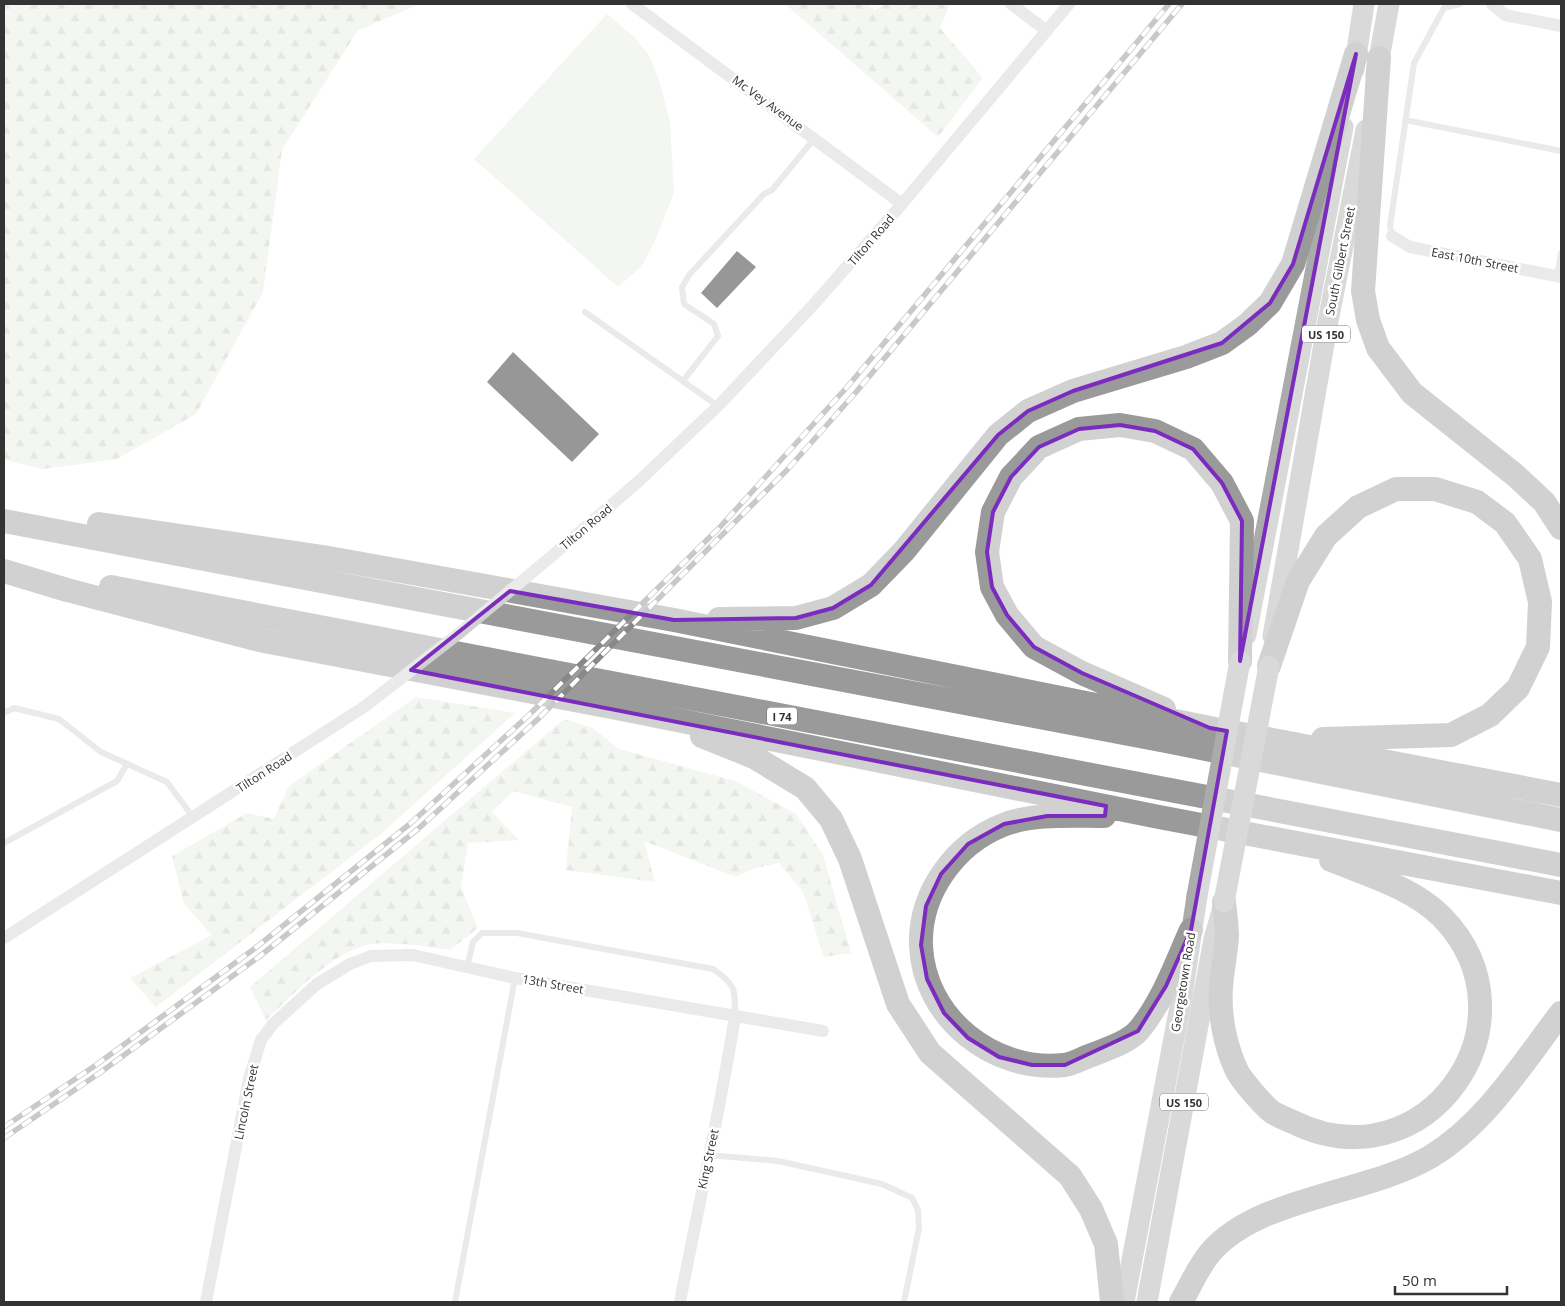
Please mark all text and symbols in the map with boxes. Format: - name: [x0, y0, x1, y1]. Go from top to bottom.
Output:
- street label: Mc Vey Avenue: [729, 71, 807, 135]
- street label: South Gilbert Street: [1321, 205, 1359, 317]
- street label: Tilton Road: [844, 211, 898, 269]
- street label: East 10th Street: [1430, 243, 1520, 277]
- road number: US 150: [1302, 326, 1350, 342]
- street label: Tilton Road: [556, 500, 616, 554]
- road number: I 74: [767, 708, 797, 724]
- street label: Tilton Road: [233, 748, 295, 796]
- street label: Georgetown Road: [1167, 931, 1199, 1033]
- street label: 13th Street: [521, 970, 585, 998]
- street label: Lincoln Street: [230, 1063, 262, 1141]
- road number: US 150: [1160, 1094, 1208, 1110]
- street label: King Street: [693, 1127, 723, 1191]
- scale bar: [1395, 1264, 1508, 1296]
- text: 50 m: [1402, 1270, 1437, 1290]

